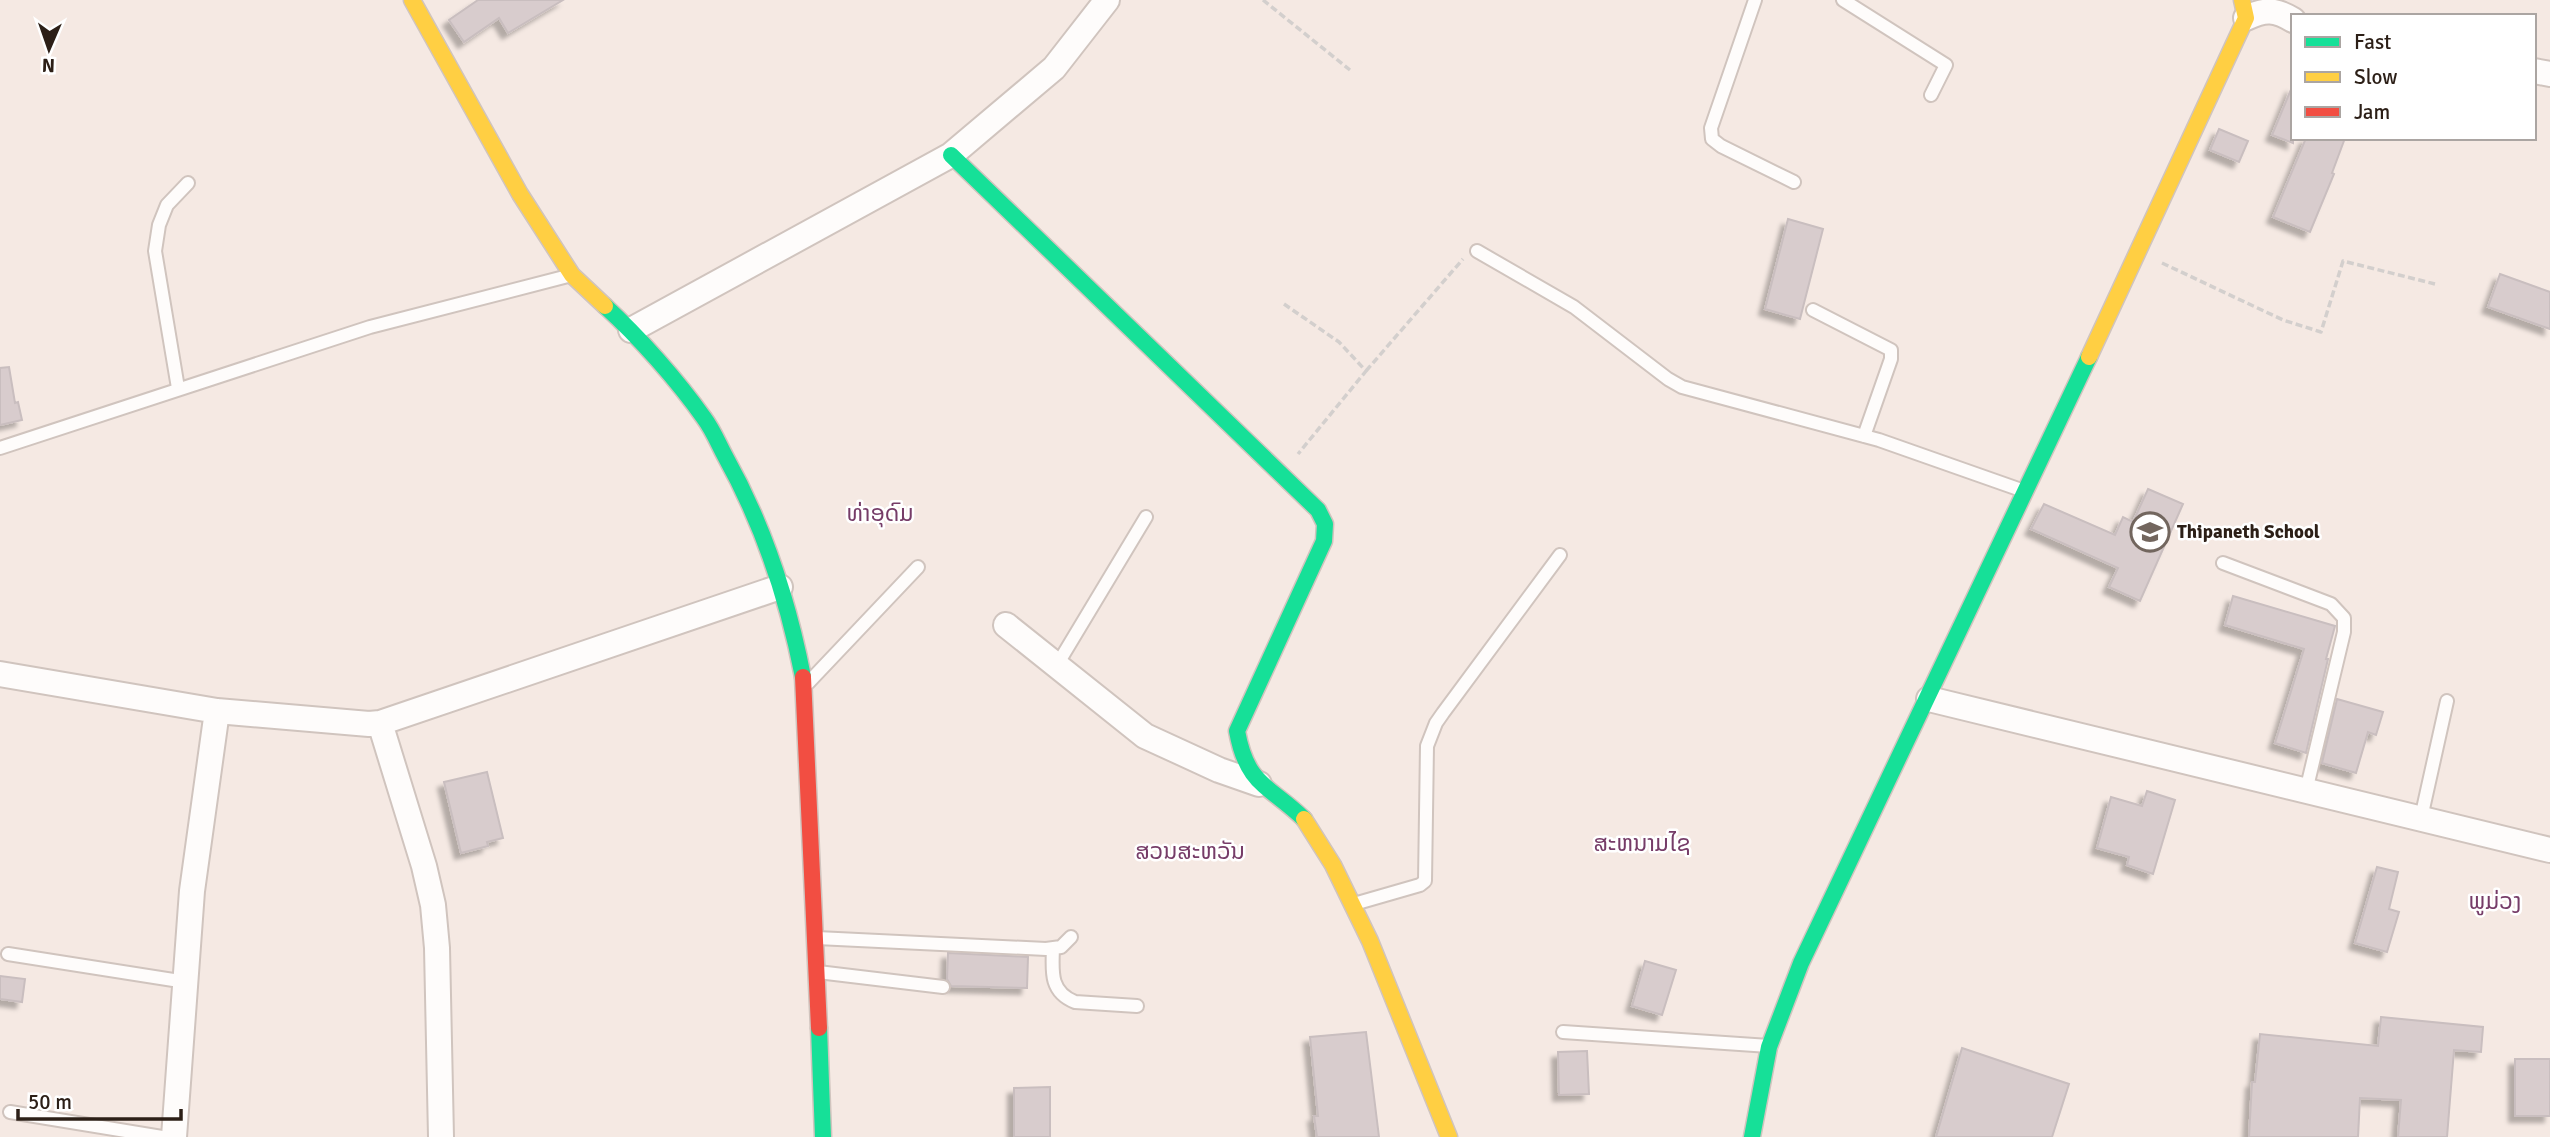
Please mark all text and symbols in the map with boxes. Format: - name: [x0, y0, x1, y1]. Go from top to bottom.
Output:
- north arrow: [14, 14, 84, 84]
- legend: [2291, 14, 2536, 140]
- text: Fast: [2354, 29, 2391, 55]
- text: N: [41, 53, 55, 77]
- text: Slow: [2354, 64, 2398, 90]
- text: Jam: [2354, 99, 2390, 125]
- district label: ທ່າອຸດົມ: [846, 499, 914, 528]
- school or university icon: Thipaneth School: [2129, 511, 2171, 553]
- place label: Thipaneth School: [2177, 520, 2320, 544]
- district label: ສະຫນາມໄຊ: [1593, 829, 1691, 858]
- district label: ສວນສະຫວັນ: [1135, 837, 1245, 866]
- district label: ພູມ່ວງ: [2469, 887, 2521, 916]
- scale bar: [18, 1078, 180, 1122]
- text: 50 m: [28, 1089, 72, 1115]

